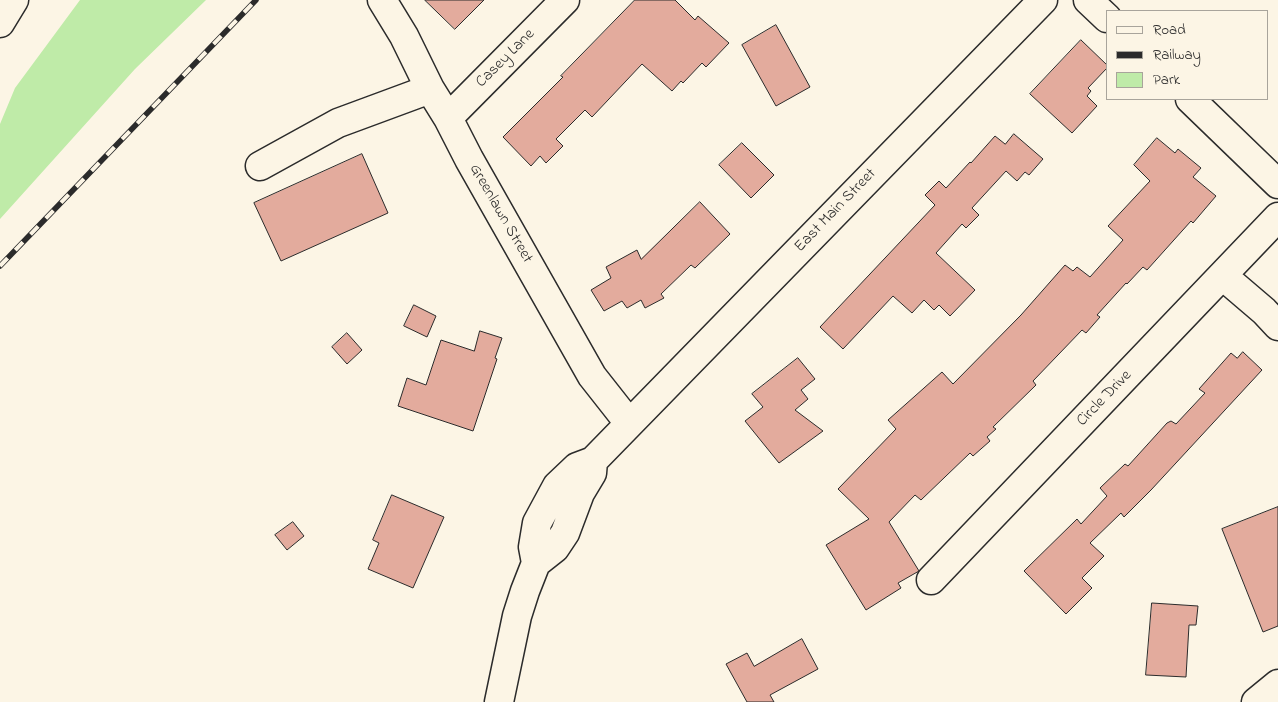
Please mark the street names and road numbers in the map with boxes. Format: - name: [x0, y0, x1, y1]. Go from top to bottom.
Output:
- street label: Casey Lane: [473, 26, 539, 92]
- street label: Greenlawn Street: [464, 161, 536, 267]
- street label: East Main Street: [791, 165, 881, 257]
- street label: Circle Drive: [1073, 367, 1137, 431]

